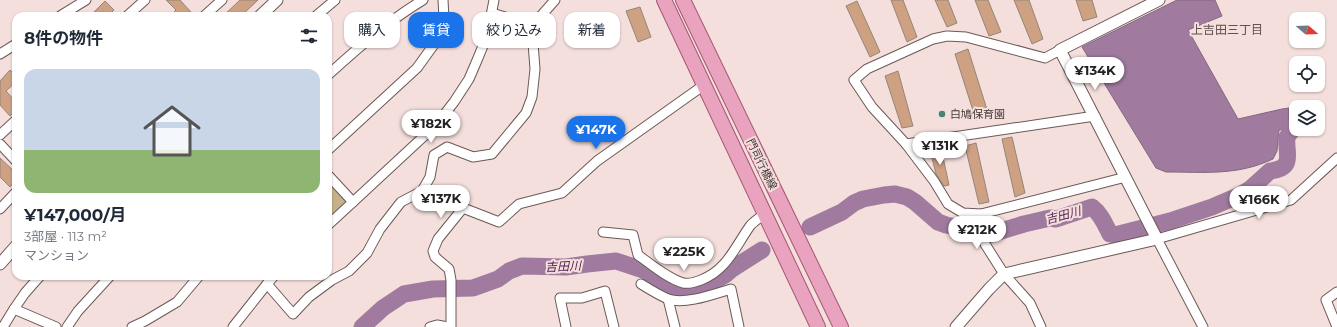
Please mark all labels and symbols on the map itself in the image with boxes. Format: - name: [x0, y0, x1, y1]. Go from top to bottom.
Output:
- north arrow: [1289, 12, 1325, 48]
- district label: 上吉田三丁目: [1191, 22, 1263, 37]
- pin: ¥134K: [1067, 57, 1123, 91]
- place label: 白鳩保育園: [950, 107, 1005, 121]
- marker: 白鳩保育園: [937, 109, 947, 119]
- pin: ¥182K: [403, 110, 459, 144]
- pin: ¥147K: [568, 116, 624, 150]
- pin: ¥131K: [912, 132, 968, 166]
- street label: 門司行橋線: [744, 136, 780, 192]
- pin: ¥137K: [413, 185, 469, 219]
- pin: ¥166K: [1231, 186, 1287, 220]
- water label: 吉田川: [1044, 203, 1084, 227]
- pin: ¥212K: [949, 216, 1005, 250]
- pin: ¥225K: [656, 238, 712, 272]
- water label: 吉田川: [545, 258, 583, 274]

